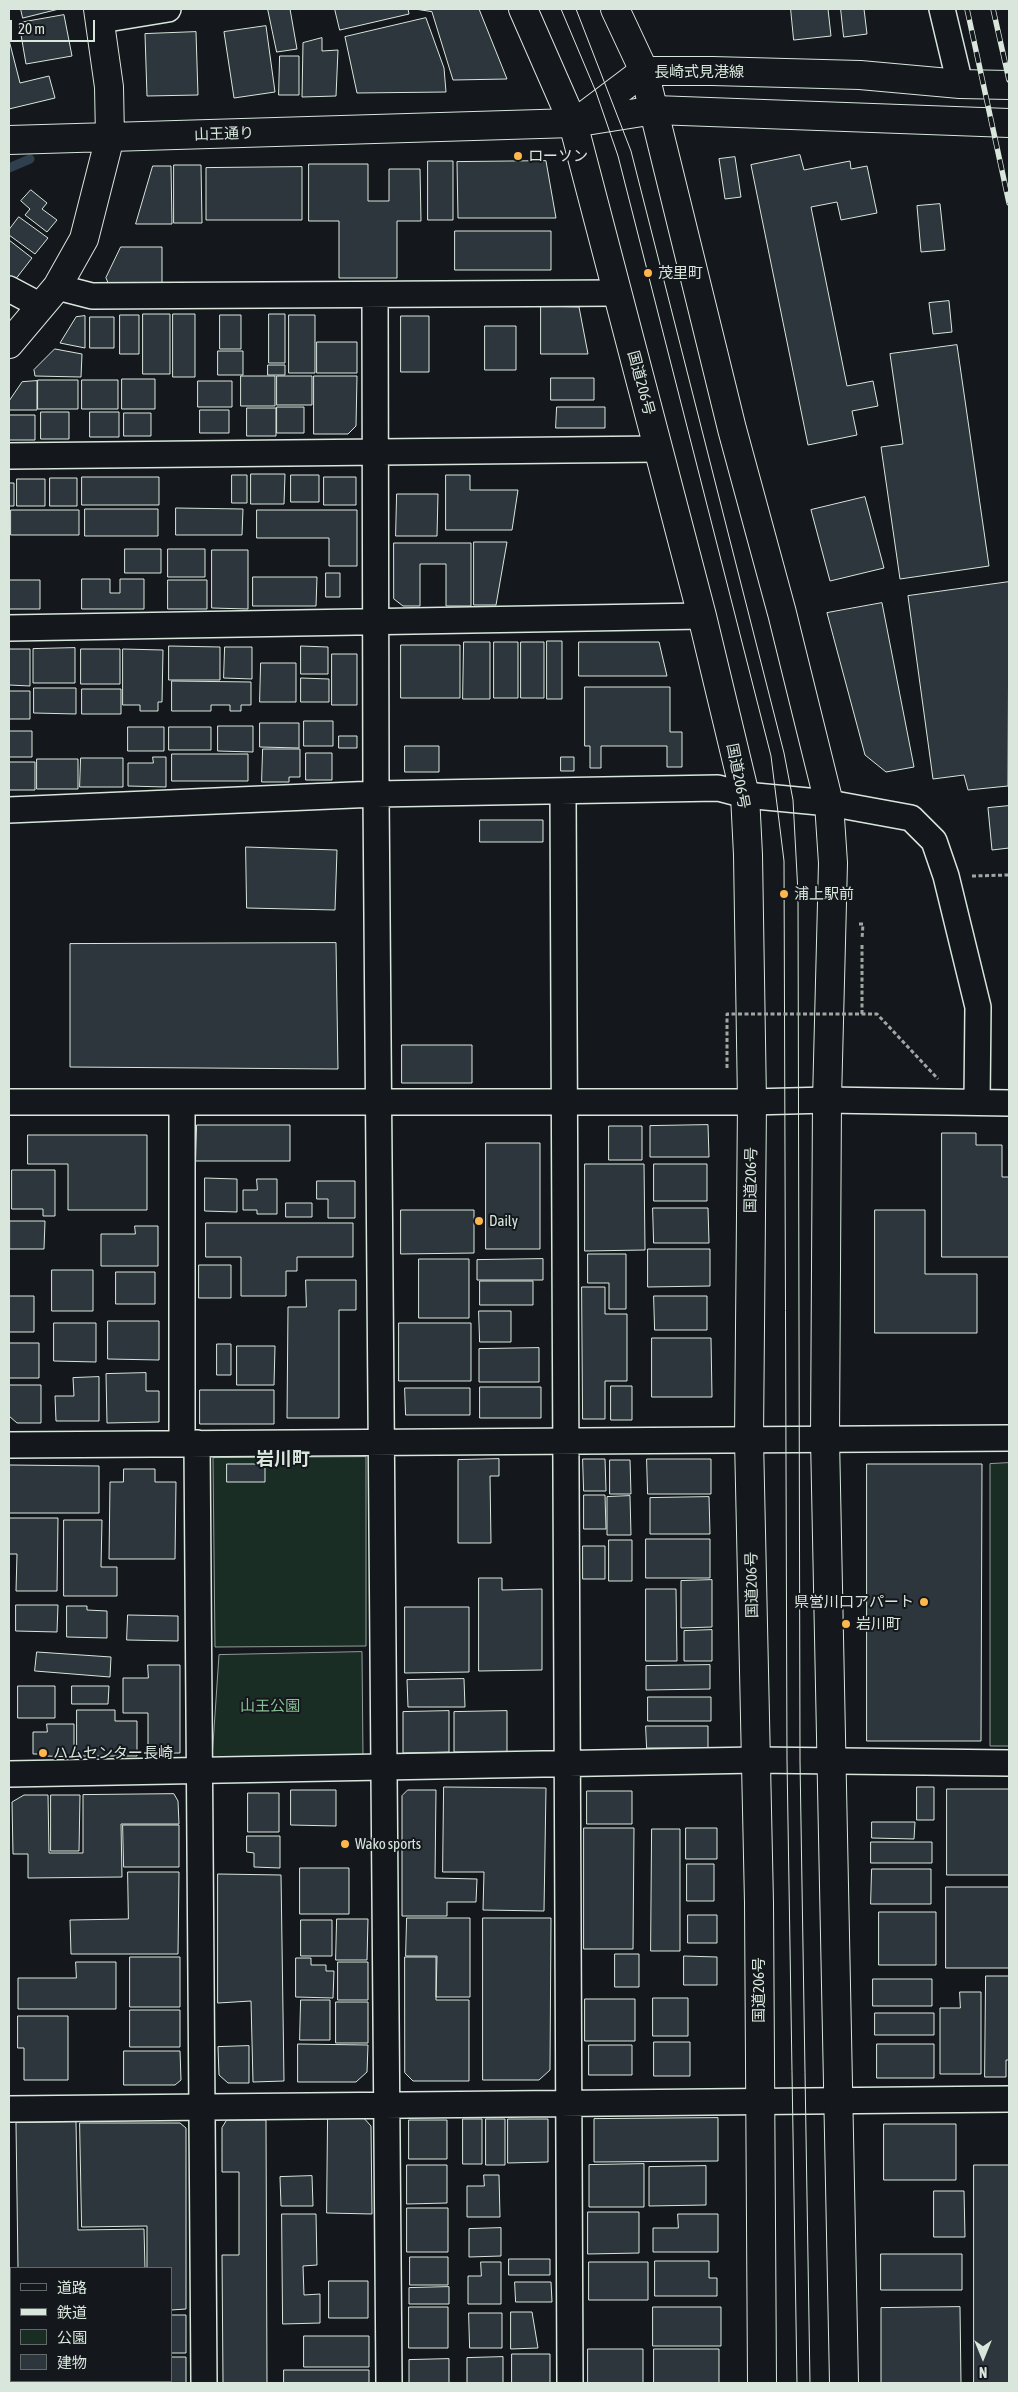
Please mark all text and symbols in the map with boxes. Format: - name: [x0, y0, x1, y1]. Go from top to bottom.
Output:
- scale bar: [12, 10, 98, 42]
- text: 20 m: [18, 20, 45, 37]
- street label: 長崎式見港線: [654, 63, 744, 81]
- street label: 山王通り: [194, 124, 254, 144]
- place label: ローソン: [528, 147, 588, 165]
- marker: ローソン: [512, 150, 524, 162]
- place label: 茂里町: [658, 264, 703, 282]
- marker: 茂里町: [642, 267, 654, 279]
- street label: 国道206号: [624, 349, 658, 417]
- street label: 国道206号: [723, 742, 753, 810]
- place label: 浦上駅前: [794, 885, 854, 903]
- marker: 浦上駅前: [778, 888, 790, 900]
- street label: 国道206号: [741, 1147, 761, 1213]
- place label: Daily: [489, 1212, 518, 1230]
- marker: Daily: [473, 1215, 485, 1227]
- district label: 岩川町: [256, 1448, 310, 1470]
- street label: 国道206号: [742, 1552, 762, 1618]
- place label: 県営川口アパート: [794, 1593, 914, 1611]
- marker: 県営川口アパート: [918, 1596, 930, 1608]
- place label: 岩川町: [856, 1615, 901, 1633]
- marker: 岩川町: [840, 1618, 852, 1630]
- park label: 山王公園: [240, 1697, 300, 1715]
- place label: ハムセンター長崎: [53, 1744, 173, 1762]
- marker: ハムセンター長崎: [37, 1747, 49, 1759]
- place label: Wako sports: [355, 1835, 421, 1853]
- marker: Wako sports: [339, 1838, 351, 1850]
- street label: 国道206号: [750, 1957, 768, 2023]
- legend: [10, 2267, 172, 2382]
- text: 道路: [57, 2279, 87, 2296]
- text: 鉄道: [57, 2304, 87, 2321]
- text: 公園: [57, 2329, 87, 2346]
- north arrow: [958, 2332, 1008, 2382]
- text: 建物: [57, 2354, 87, 2371]
- text: N: [979, 2364, 987, 2380]

